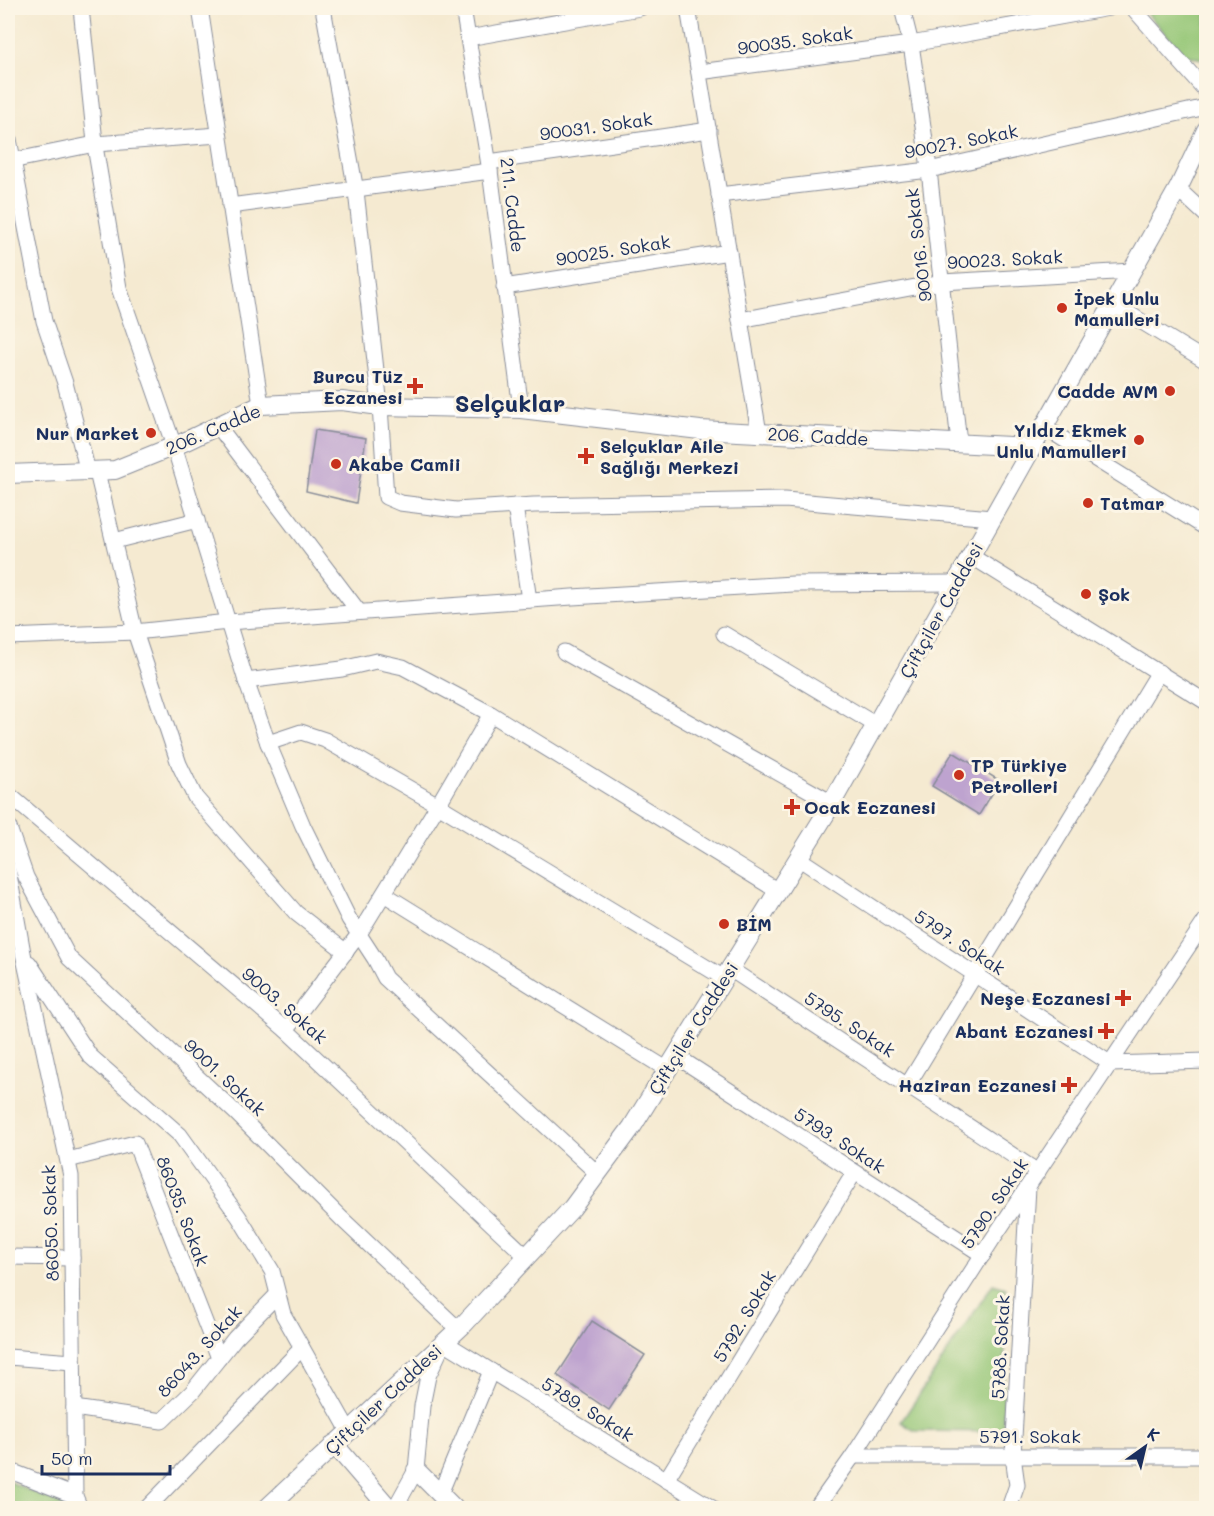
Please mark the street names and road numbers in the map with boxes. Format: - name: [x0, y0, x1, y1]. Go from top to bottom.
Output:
- street label: 90035. Sokak: [736, 20, 854, 60]
- street label: 90031. Sokak: [538, 106, 654, 146]
- street label: 90027. Sokak: [902, 118, 1020, 164]
- street label: 211. Cadde: [495, 156, 531, 254]
- street label: 90016. Sokak: [899, 187, 937, 303]
- street label: 90025. Sokak: [554, 229, 672, 271]
- street label: 90023. Sokak: [947, 244, 1063, 274]
- street label: 206. Cadde: [162, 398, 264, 460]
- street label: 206. Cadde: [767, 421, 869, 451]
- street label: Çiftçiler Caddesi: [894, 538, 988, 682]
- street label: 5797. Sokak: [910, 904, 1010, 980]
- street label: Çiftçiler Caddesi: [643, 957, 743, 1099]
- street label: 9003. Sokak: [237, 961, 333, 1049]
- street label: 5795. Sokak: [800, 986, 900, 1062]
- street label: 9001. Sokak: [179, 1033, 271, 1121]
- street label: 5793. Sokak: [790, 1102, 890, 1178]
- street label: 86035. Sokak: [151, 1152, 215, 1270]
- street label: 5790. Sokak: [955, 1153, 1033, 1253]
- street label: 86050. Sokak: [36, 1164, 64, 1282]
- street label: 5792. Sokak: [707, 1266, 781, 1366]
- street label: 5788. Sokak: [985, 1294, 1015, 1400]
- street label: 86043. Sokak: [151, 1300, 247, 1402]
- street label: Çiftçiler Caddesi: [319, 1338, 447, 1460]
- street label: 5789. Sokak: [537, 1371, 639, 1447]
- street label: 5791. Sokak: [979, 1424, 1081, 1448]

